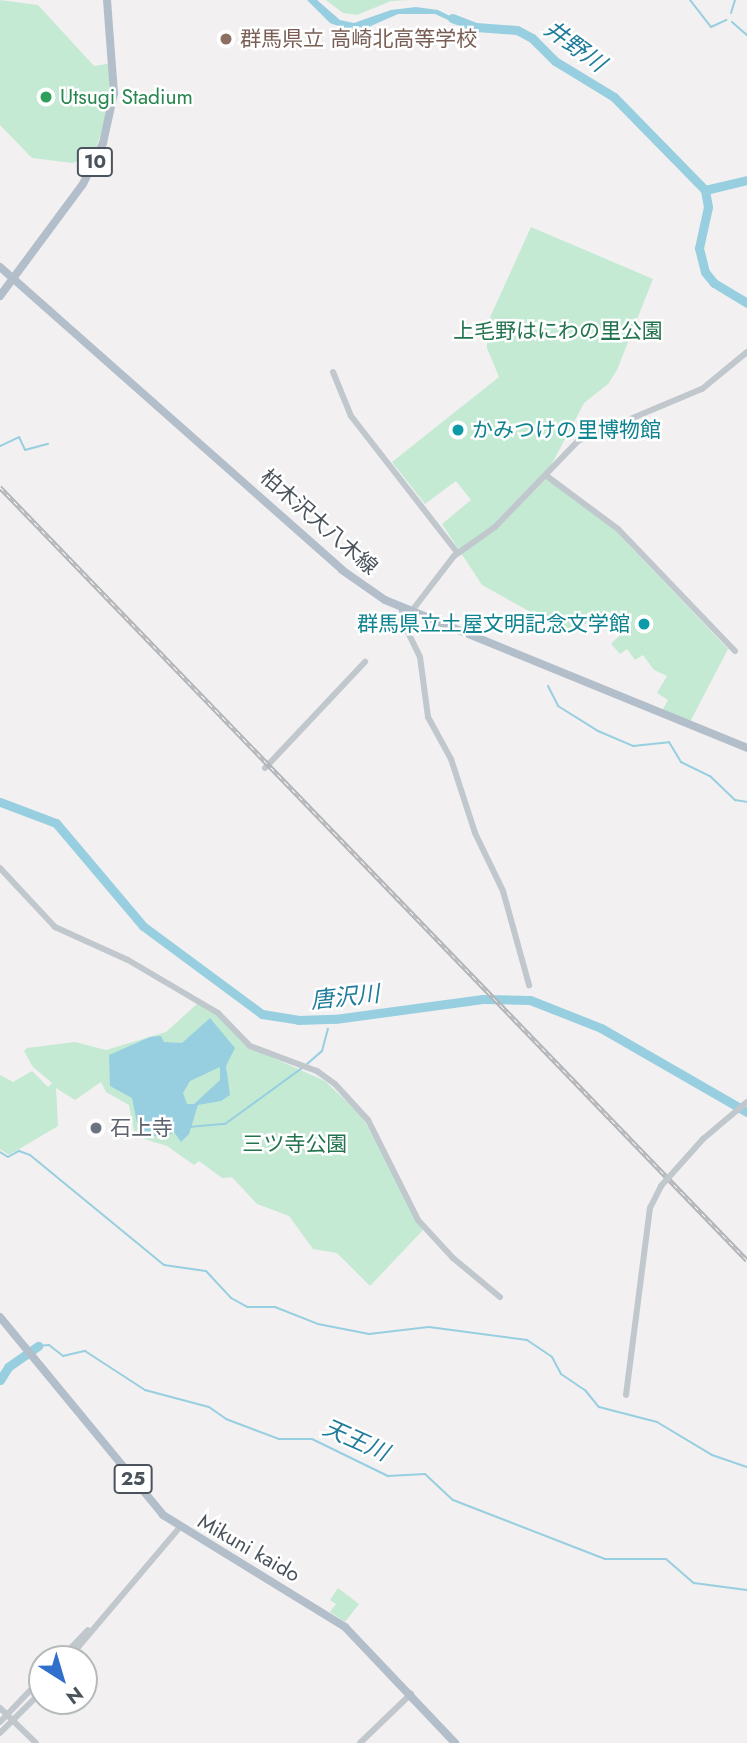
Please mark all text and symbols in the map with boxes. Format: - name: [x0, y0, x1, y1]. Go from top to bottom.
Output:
- water label: 井野川: [539, 15, 611, 77]
- place label: 群馬県立 高崎北高等学校: [240, 26, 477, 52]
- marker: 群馬県立 高崎北高等学校: [218, 31, 234, 47]
- place label: Utsugi Stadium: [60, 84, 193, 110]
- marker: Utsugi Stadium: [38, 89, 54, 105]
- road number: 10: [76, 146, 114, 178]
- park label: 上毛野はにわの里公園: [453, 318, 663, 344]
- place label: かみつけの里博物館: [472, 417, 661, 443]
- marker: かみつけの里博物館: [450, 422, 466, 438]
- street label: 柏木沢大八木線: [255, 464, 383, 580]
- place label: 群馬県立土屋文明記念文学館: [357, 611, 630, 637]
- marker: 群馬県立土屋文明記念文学館: [636, 616, 652, 632]
- water label: 唐沢川: [309, 980, 381, 1014]
- place label: 石上寺: [110, 1115, 173, 1141]
- marker: 石上寺: [88, 1120, 104, 1136]
- park label: 三ツ寺公園: [243, 1131, 347, 1157]
- water label: 天王川: [319, 1413, 393, 1467]
- road number: 25: [112, 1464, 154, 1494]
- street label: Mikuni kaido: [194, 1509, 304, 1587]
- north arrow: [28, 1645, 98, 1715]
- text: N: [61, 1680, 89, 1711]

